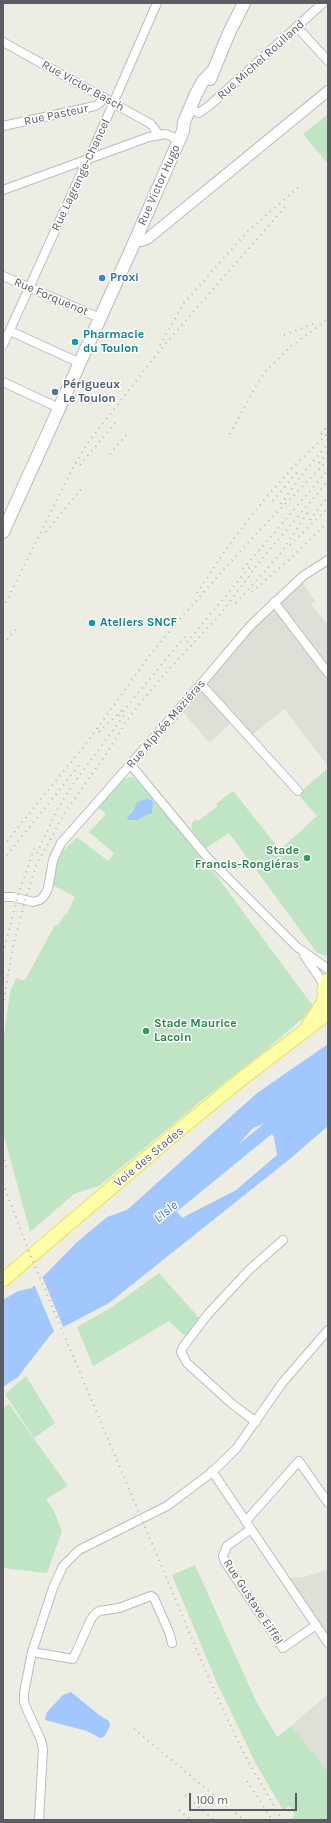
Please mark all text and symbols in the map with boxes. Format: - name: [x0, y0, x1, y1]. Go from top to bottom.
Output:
- street label: Rue Michel Roulland: [215, 17, 307, 103]
- street label: Rue Victor Basch: [39, 57, 127, 115]
- street label: Rue Pasteur: [22, 101, 90, 129]
- street label: Rue Lagrange-Chancel: [49, 117, 113, 233]
- street label: Rue Victor Hugo: [135, 142, 183, 228]
- place label: Proxi: [110, 271, 139, 285]
- marker: Proxi: [97, 273, 107, 283]
- street label: Rue Forquenot: [12, 275, 90, 319]
- place label: Pharmacie du Toulon: [83, 328, 144, 356]
- marker: Pharmacie du Toulon: [70, 337, 80, 347]
- place label: Périgueux Le Toulon: [63, 378, 120, 406]
- marker: Périgueux Le Toulon: [50, 387, 60, 397]
- place label: Ateliers SNCF: [100, 616, 177, 630]
- marker: Ateliers SNCF: [87, 618, 97, 628]
- street label: Rue Alphée Maziéras: [124, 677, 208, 771]
- place label: Stade Francis-Rongiéras: [195, 844, 299, 872]
- marker: Stade Francis-Rongiéras: [302, 853, 312, 863]
- place label: Stade Maurice Lacoin: [154, 1017, 237, 1045]
- marker: Stade Maurice Lacoin: [141, 1026, 151, 1036]
- street label: Voie des Stades: [111, 1124, 187, 1190]
- water label: L'Isle: [151, 1198, 181, 1226]
- street label: Rue Gustave Eiffel: [220, 1557, 286, 1647]
- scale bar: [191, 1785, 299, 1811]
- text: 100 m: [196, 1793, 228, 1807]

